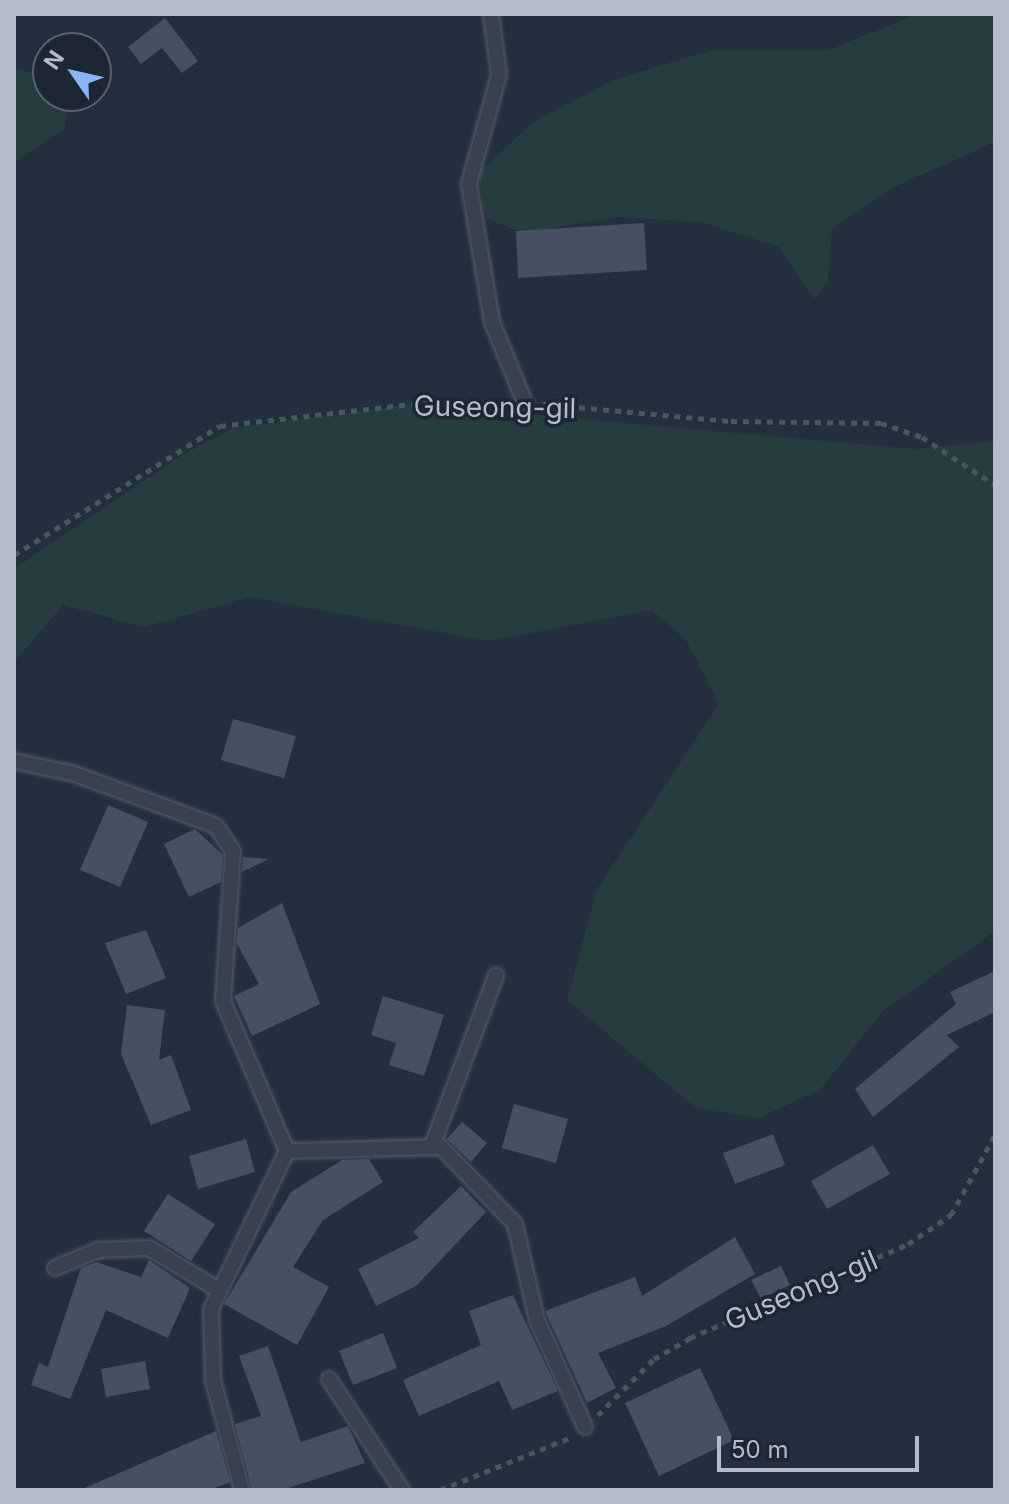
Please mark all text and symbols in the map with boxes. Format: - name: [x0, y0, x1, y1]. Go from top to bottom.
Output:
- north arrow: [32, 32, 112, 112]
- text: N: [38, 45, 69, 74]
- street label: Guseong-gil: [413, 389, 577, 425]
- street label: Guseong-gil: [720, 1243, 882, 1337]
- scale bar: [721, 1420, 923, 1470]
- text: 50 m: [731, 1435, 789, 1464]

